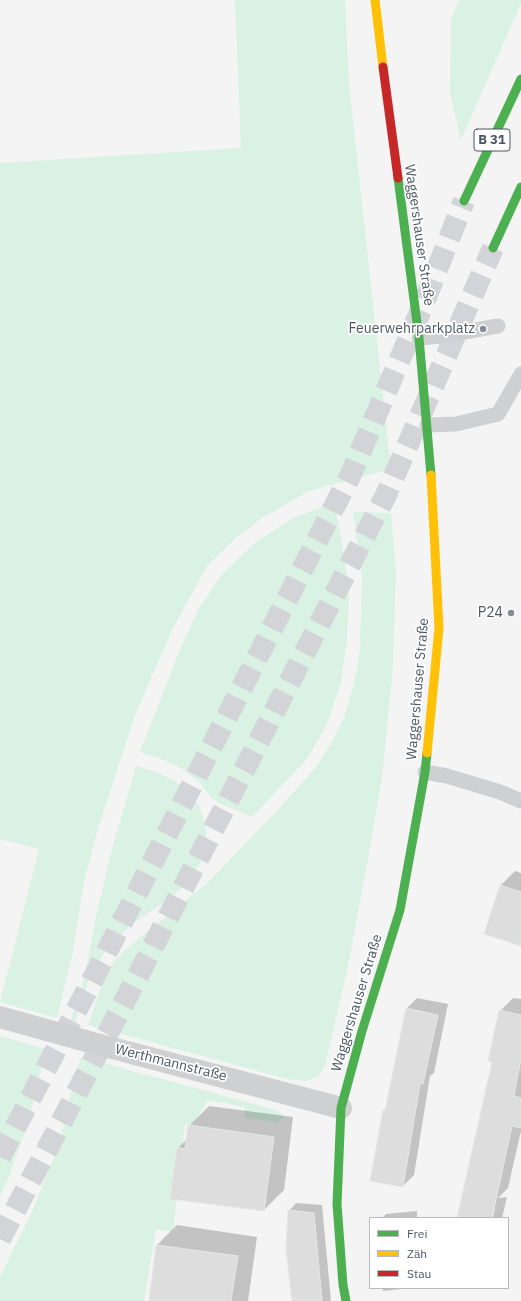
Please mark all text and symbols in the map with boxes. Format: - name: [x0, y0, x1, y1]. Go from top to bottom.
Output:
- road number: B 31: [474, 129, 510, 151]
- street label: Waggershauser Straße: [401, 163, 437, 307]
- place label: Feuerwehrparkplatz: [349, 321, 475, 337]
- marker: Feuerwehrparkplatz: [478, 324, 488, 334]
- place label: P24: [478, 605, 503, 621]
- marker: P24: [506, 608, 516, 618]
- street label: Waggershauser Straße: [403, 617, 433, 761]
- street label: Waggershauser Straße: [328, 932, 386, 1074]
- street label: Werthmannstraße: [113, 1041, 229, 1085]
- legend: [369, 1217, 509, 1289]
- text: Frei: [407, 1226, 427, 1241]
- text: Zäh: [407, 1246, 427, 1261]
- text: Stau: [407, 1266, 431, 1281]

